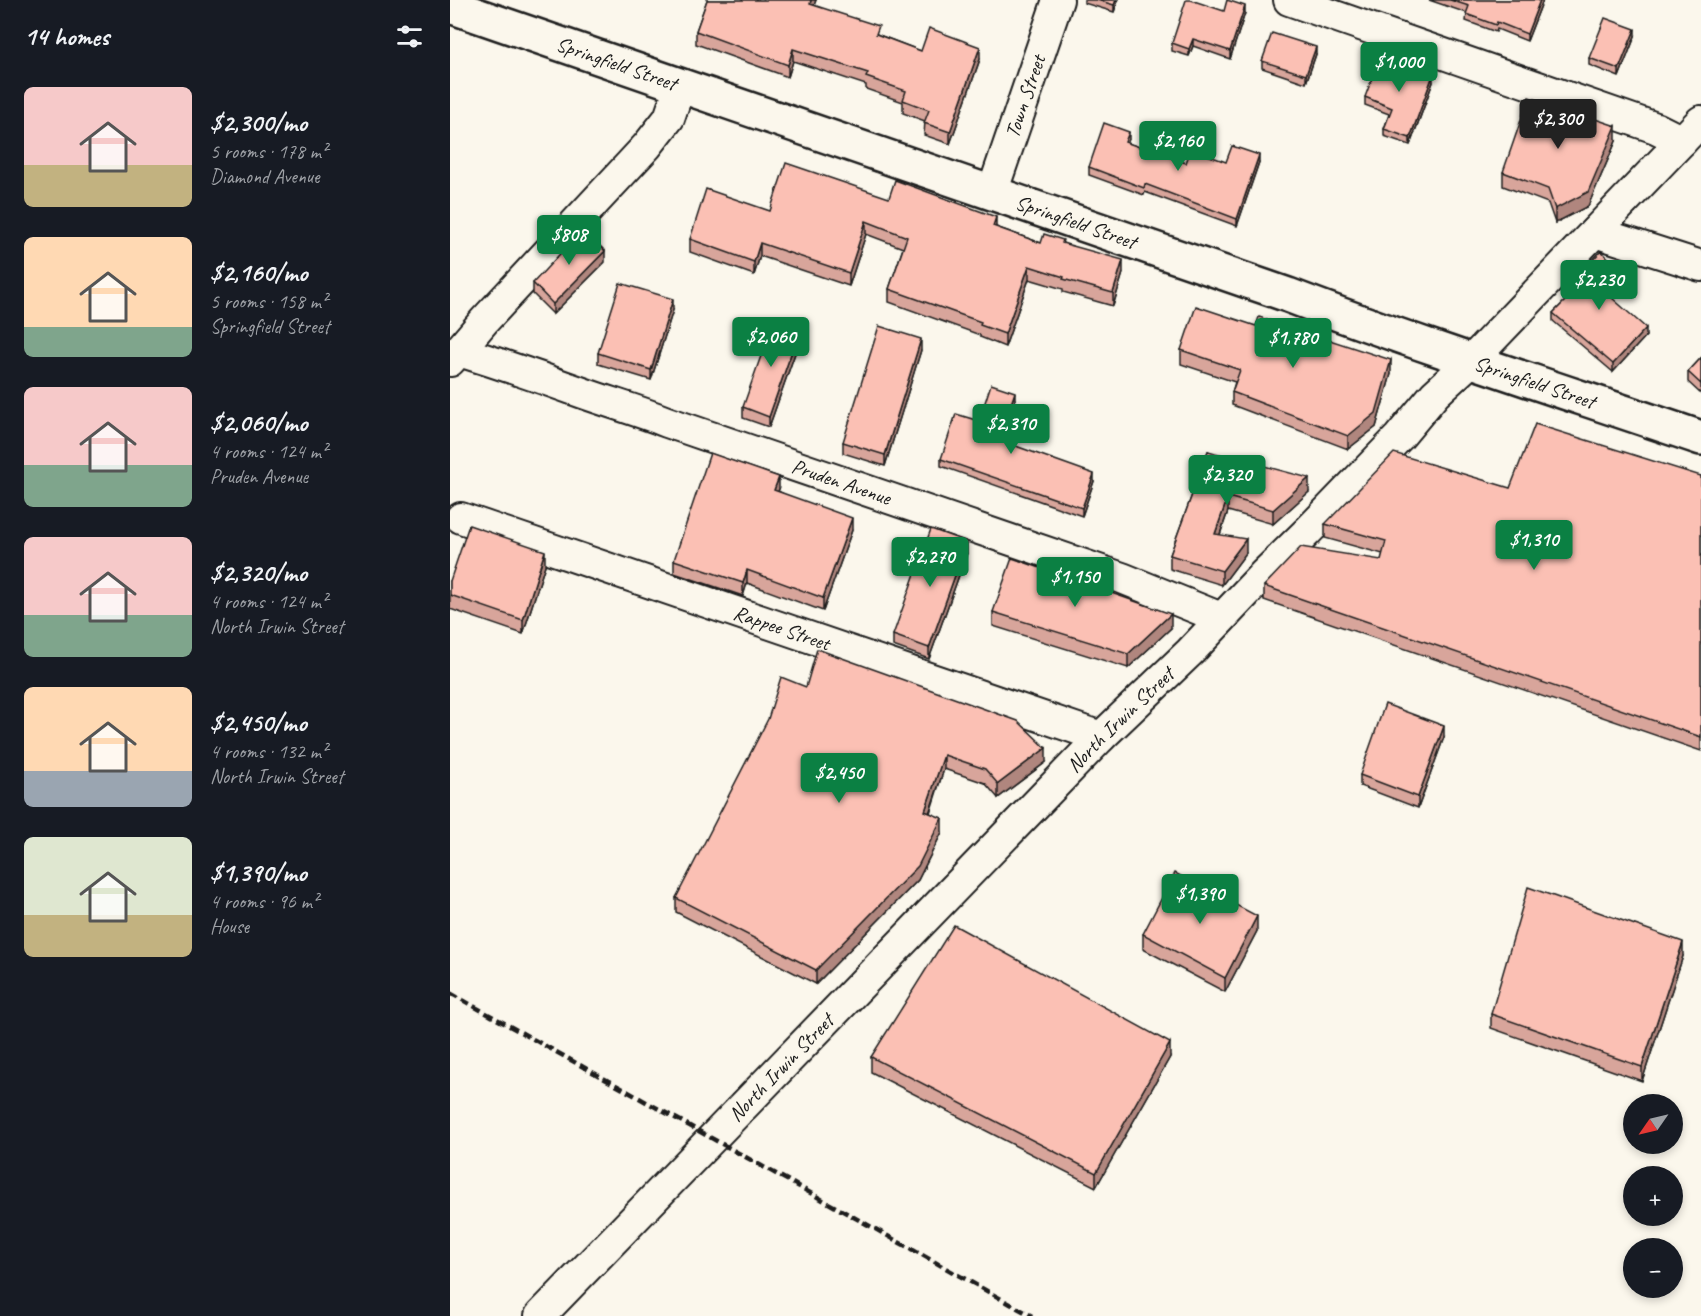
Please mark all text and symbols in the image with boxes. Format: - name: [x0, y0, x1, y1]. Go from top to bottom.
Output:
- text: 14 homes: [24, 20, 109, 53]
- icon: filters: [393, 20, 426, 53]
- street label: Springfield Street: [553, 31, 683, 97]
- pin: $1,000: [1350, 42, 1448, 93]
- text: $1,000: [1375, 49, 1423, 74]
- street label: Town Street: [999, 50, 1052, 141]
- pin: $2,300: [1509, 99, 1607, 150]
- text: $2,300/mo: [210, 106, 307, 139]
- text: $2,300: [1534, 106, 1582, 131]
- icon: home: [72, 111, 144, 183]
- pin: $2,160: [1129, 121, 1227, 172]
- text: $2,160: [1153, 128, 1203, 153]
- text: 5 rooms · 178 m²: [210, 139, 327, 164]
- text: Diamond Avenue: [210, 164, 320, 189]
- street label: Springfield Street: [1012, 189, 1142, 256]
- pin: $808: [533, 215, 605, 266]
- text: $808: [551, 222, 587, 247]
- text: $2,160/mo: [210, 256, 308, 289]
- pin: $2,230: [1550, 260, 1648, 311]
- icon: home: [72, 261, 144, 333]
- text: $2,230: [1575, 267, 1623, 292]
- text: 5 rooms · 158 m²: [210, 289, 327, 314]
- text: Springfield Street: [210, 314, 330, 339]
- pin: $2,060: [722, 317, 820, 368]
- pin: $1,780: [1244, 318, 1342, 369]
- text: $2,060: [746, 324, 796, 349]
- text: $1,780: [1269, 325, 1317, 350]
- street label: Springfield Street: [1471, 350, 1601, 415]
- pin: $2,310: [962, 404, 1060, 455]
- text: $2,060/mo: [210, 406, 308, 439]
- icon: home: [72, 411, 144, 483]
- text: $2,310: [987, 411, 1035, 436]
- text: 4 rooms · 124 m²: [210, 439, 327, 464]
- street label: Pruden Avenue: [788, 453, 895, 511]
- pin: $2,320: [1178, 455, 1276, 506]
- text: $2,320: [1203, 462, 1251, 487]
- text: Pruden Avenue: [210, 464, 308, 489]
- pin: $1,310: [1485, 520, 1583, 571]
- text: $1,310: [1510, 527, 1558, 552]
- pin: $2,270: [881, 537, 979, 588]
- text: $2,270: [906, 544, 954, 569]
- text: $2,320/mo: [210, 556, 307, 589]
- pin: $1,150: [1026, 557, 1124, 608]
- icon: home: [72, 561, 144, 633]
- text: $1,150: [1051, 564, 1099, 589]
- text: 4 rooms · 124 m²: [210, 589, 327, 614]
- street label: Rappee Street: [730, 599, 835, 657]
- text: North Irwin Street: [210, 614, 343, 639]
- street label: North Irwin Street: [1061, 659, 1181, 778]
- text: $2,450/mo: [210, 706, 307, 739]
- icon: home: [72, 711, 144, 783]
- text: 4 rooms · 132 m²: [210, 739, 327, 764]
- pin: $2,450: [790, 753, 888, 804]
- text: $2,450: [815, 760, 863, 785]
- text: North Irwin Street: [210, 764, 343, 789]
- text: $1,390/mo: [210, 856, 307, 889]
- icon: home: [72, 861, 144, 933]
- pin: $1,390: [1151, 874, 1249, 925]
- text: $1,390: [1176, 881, 1224, 906]
- text: 4 rooms · 96 m²: [210, 889, 318, 914]
- text: House: [210, 914, 249, 939]
- street label: North Irwin Street: [723, 1006, 841, 1127]
- north arrow: [1623, 1094, 1683, 1154]
- map controls: [1623, 1094, 1683, 1298]
- button: +: [1623, 1166, 1683, 1226]
- button: −: [1623, 1238, 1683, 1298]

